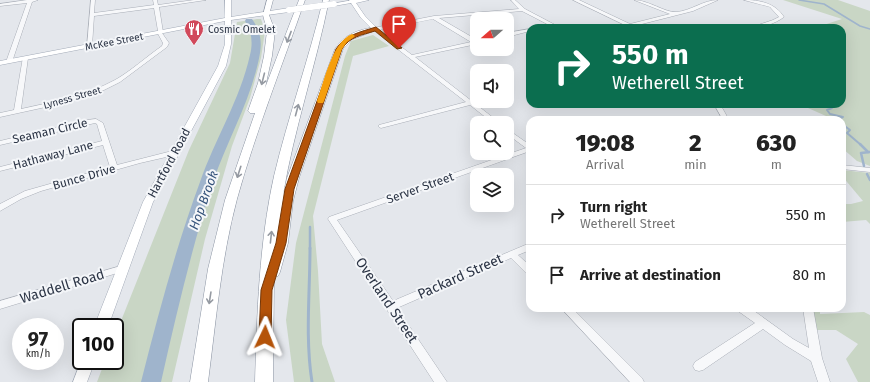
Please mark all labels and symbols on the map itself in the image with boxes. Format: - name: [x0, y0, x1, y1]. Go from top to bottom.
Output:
- pin: [382, 7.0, 416, 48]
- north arrow: [470, 12, 514, 56]
- restaurant icon: Cosmic Omelet: [183, 18, 205, 46]
- place label: Cosmic Omelet: [208, 24, 276, 36]
- street label: McKee Street: [84, 30, 145, 54]
- one-way arrow: [285, 30, 292, 43]
- one-way arrow: [258, 72, 266, 85]
- street label: Lyness Street: [42, 84, 103, 112]
- one-way arrow: [294, 104, 301, 117]
- street label: Seaman Circle: [11, 116, 89, 146]
- street label: Hartford Road: [145, 126, 193, 200]
- street label: Hathaway Lane: [11, 138, 95, 172]
- street label: Bunce Drive: [51, 161, 117, 193]
- one-way arrow: [235, 166, 243, 178]
- water label: Hop Brook: [186, 169, 221, 232]
- street label: Server Street: [384, 169, 456, 207]
- one-way arrow: [267, 231, 275, 244]
- street label: Packard Street: [415, 250, 506, 303]
- street label: Overland Street: [352, 254, 422, 347]
- street label: Waddell Road: [18, 266, 106, 307]
- one-way arrow: [206, 292, 214, 305]
- position arrow: [244, 316, 286, 358]
- speed limit sign: 100: [72, 318, 124, 370]

